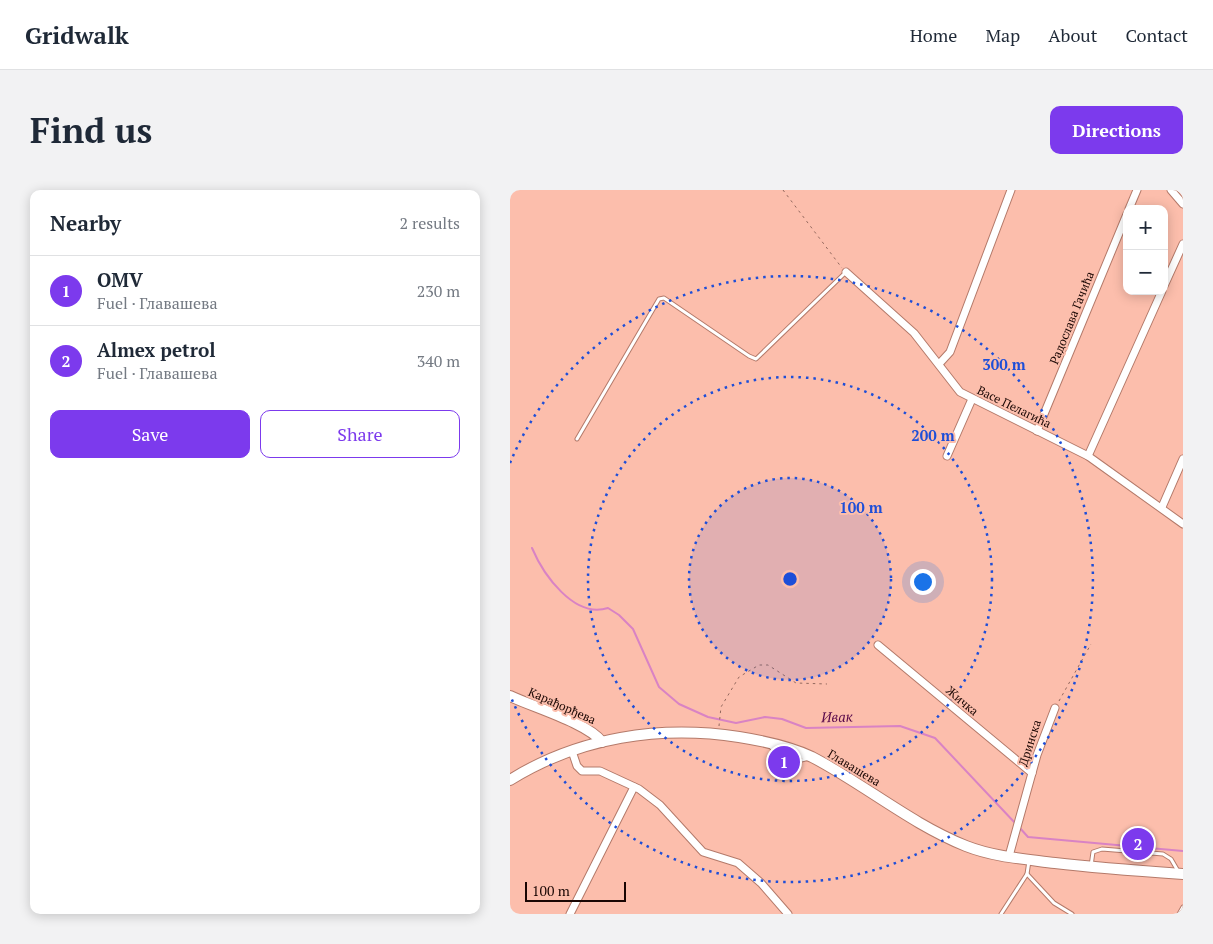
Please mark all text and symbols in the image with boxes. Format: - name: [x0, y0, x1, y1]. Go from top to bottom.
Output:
- text: Gridwalk: [25, 19, 129, 51]
- text: Home: [910, 23, 957, 47]
- text: Map: [985, 23, 1020, 47]
- text: About: [1048, 23, 1097, 47]
- text: Contact: [1125, 23, 1188, 47]
- button: Directions: [1050, 106, 1183, 154]
- text: Find us: [30, 107, 152, 153]
- map controls: [1123, 205, 1168, 295]
- button: +: [1123, 205, 1168, 250]
- text: Nearby: [50, 209, 121, 237]
- text: 2 results: [400, 212, 460, 234]
- button: −: [1123, 250, 1168, 295]
- text: OMV: [97, 267, 143, 292]
- street label: Радослава Гачића: [1046, 269, 1097, 366]
- text: 1: [61, 280, 71, 302]
- text: 230 m: [417, 280, 460, 302]
- text: Fuel · Главашева: [97, 292, 218, 314]
- text: Almex petrol: [97, 337, 215, 362]
- text: 2: [61, 350, 71, 372]
- text: 340 m: [417, 350, 460, 372]
- text: 300 m: [982, 354, 1026, 374]
- text: Fuel · Главашева: [97, 362, 218, 384]
- street label: Васе Пелагића: [975, 382, 1054, 431]
- button: Save: [50, 410, 250, 458]
- button: Share: [260, 410, 460, 458]
- text: 200 m: [911, 425, 955, 445]
- text: 100 m: [839, 497, 883, 517]
- your location: [910, 569, 936, 595]
- centre of rings: [781, 570, 799, 588]
- street label: Жичка: [943, 683, 982, 719]
- street label: Карађорђева: [526, 684, 598, 727]
- water label: Ивак: [820, 707, 853, 726]
- street label: Дринска: [1015, 718, 1044, 768]
- pin: 1: [768, 743, 800, 781]
- street label: Главашева: [825, 746, 883, 789]
- pin: 2: [1122, 825, 1154, 863]
- scale bar: [525, 879, 626, 902]
- text: 100 m: [532, 881, 570, 900]

